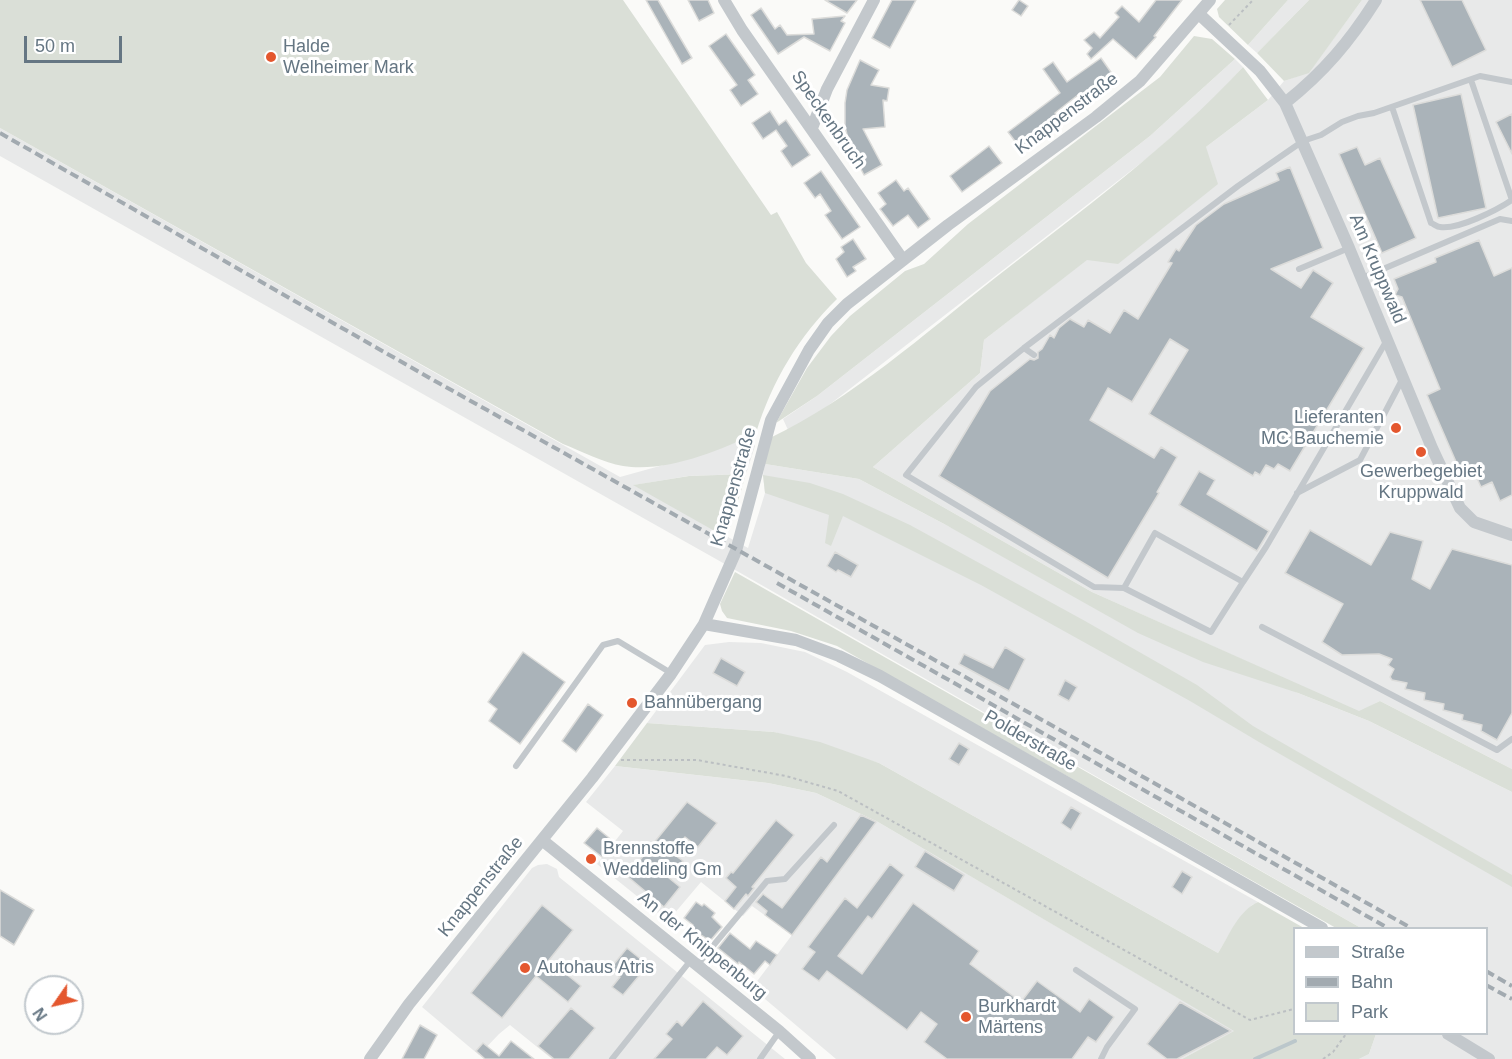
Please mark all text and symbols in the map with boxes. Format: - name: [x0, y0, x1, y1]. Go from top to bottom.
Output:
- scale bar: [27, 24, 124, 62]
- text: 50 m: [35, 36, 75, 56]
- place label: Halde Welheimer Mark: [283, 36, 414, 78]
- marker: Halde Welheimer Mark: [264, 50, 278, 64]
- street label: Speckenbruch: [786, 67, 870, 173]
- street label: Knappenstraße: [1011, 68, 1123, 160]
- street label: Am Kruppwald: [1344, 211, 1410, 327]
- place label: Lieferanten MC Bauchemie: [1261, 407, 1384, 450]
- marker: Lieferanten MC Bauchemie: [1389, 421, 1403, 435]
- street label: Knappenstraße: [707, 425, 761, 549]
- marker: Gewerbegebiet Kruppwald: [1414, 445, 1428, 459]
- place label: Gewerbegebiet Kruppwald: [1360, 461, 1482, 504]
- place label: Bahnübergang: [644, 692, 762, 714]
- marker: Bahnübergang: [625, 696, 639, 710]
- street label: Polderstraße: [980, 706, 1080, 776]
- street label: Knappenstraße: [434, 832, 528, 942]
- place label: Brennstoffe Weddeling Gm: [603, 838, 722, 880]
- marker: Brennstoffe Weddeling Gm: [584, 852, 598, 866]
- street label: An der Knippenburg: [633, 887, 771, 1005]
- legend: [1293, 927, 1488, 1035]
- text: Straße: [1351, 942, 1405, 962]
- place label: Autohaus Atris: [537, 957, 654, 979]
- marker: Autohaus Atris: [518, 961, 532, 975]
- text: Bahn: [1351, 972, 1393, 992]
- north arrow: [24, 975, 84, 1035]
- place label: Burkhardt Märtens: [978, 996, 1056, 1038]
- text: Park: [1351, 1002, 1388, 1022]
- text: N: [30, 1005, 51, 1024]
- marker: Burkhardt Märtens: [959, 1010, 973, 1024]

